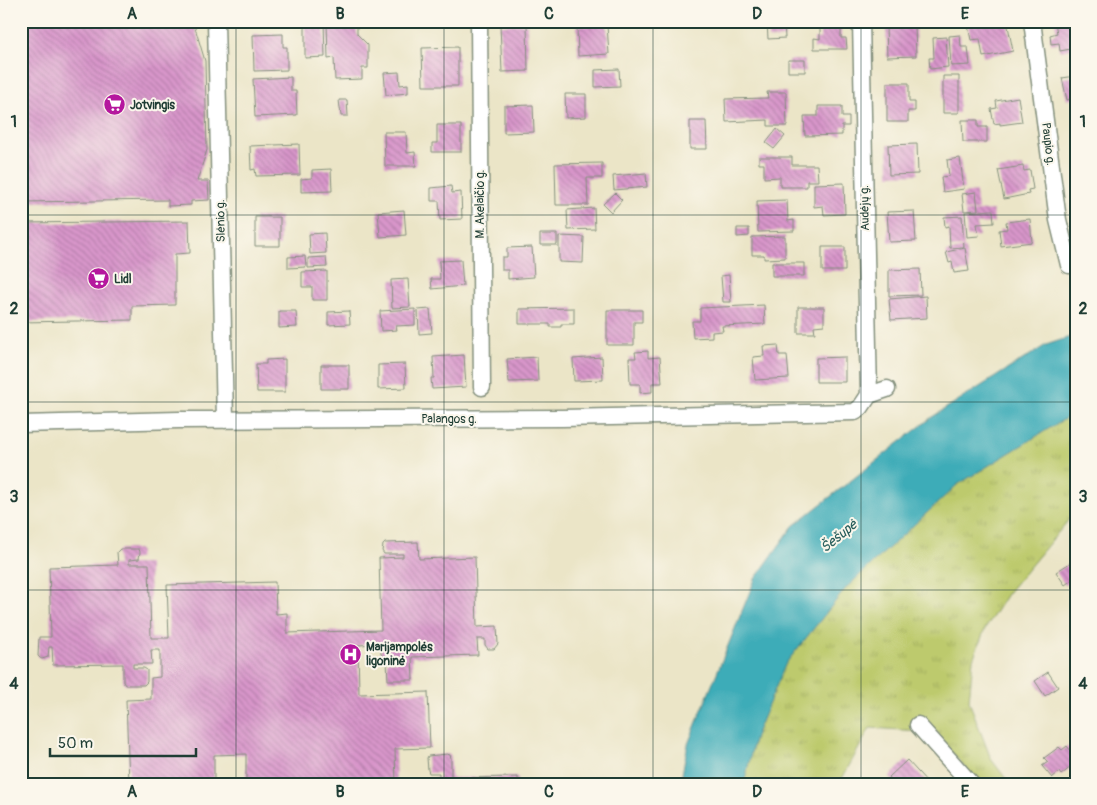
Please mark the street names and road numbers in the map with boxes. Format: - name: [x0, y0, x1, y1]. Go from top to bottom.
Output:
- street label: Paupio g.: [1038, 122, 1058, 166]
- street label: M. Akelaičio g.: [473, 170, 488, 238]
- street label: Audėjų g.: [857, 185, 873, 231]
- street label: Slėnio g.: [213, 199, 229, 243]
- street label: Palangos g.: [421, 412, 477, 427]

